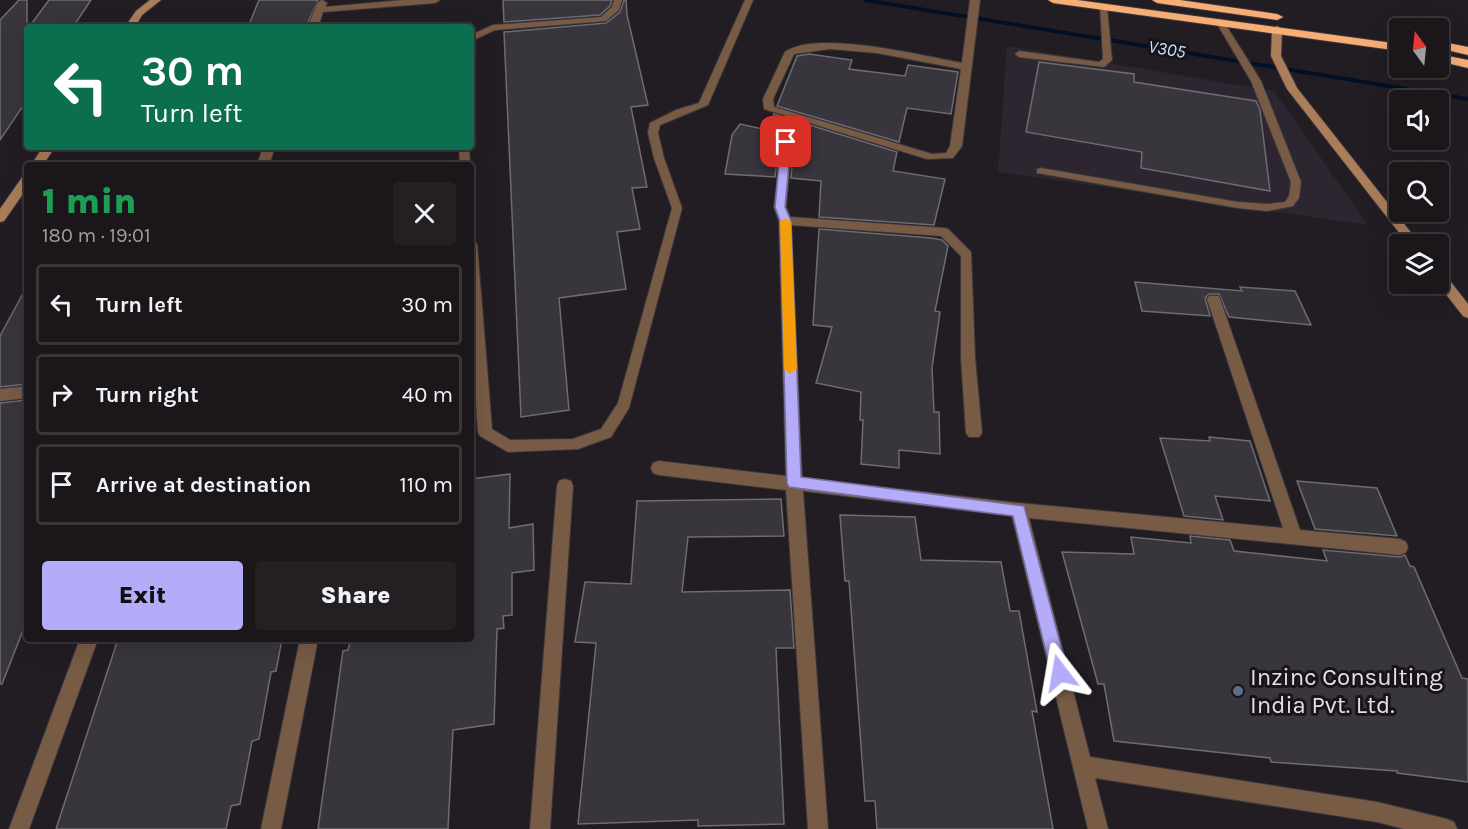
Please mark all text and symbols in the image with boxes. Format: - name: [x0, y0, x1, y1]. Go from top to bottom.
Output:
- north arrow: [1389, 18, 1449, 78]
- map controls: [1389, 18, 1449, 294]
- water label: V305: [1147, 35, 1187, 63]
- text: 30 m: [141, 46, 244, 96]
- icon: left: [42, 48, 120, 126]
- button: sound: [1389, 90, 1449, 150]
- text: Turn left: [141, 97, 242, 129]
- pin: [760, 116, 811, 167]
- icon: arrive: [769, 125, 802, 158]
- button: search: [1389, 162, 1449, 222]
- text: 1 min: [42, 180, 136, 222]
- button: close: [393, 182, 456, 245]
- text: 180 m · 19:01: [42, 224, 151, 247]
- button: layers: [1389, 234, 1449, 294]
- icon: left: [45, 288, 78, 321]
- text: Turn left: [96, 292, 183, 318]
- text: 30 m: [401, 292, 453, 318]
- icon: right: [45, 378, 78, 411]
- text: Turn right: [96, 382, 199, 408]
- text: 40 m: [402, 382, 453, 408]
- icon: arrive: [45, 468, 78, 501]
- text: Arrive at destination: [96, 472, 311, 498]
- text: 110 m: [400, 472, 453, 498]
- button: Exit: [42, 561, 243, 630]
- button: Share: [255, 561, 456, 630]
- position arrow: [1028, 641, 1092, 705]
- place label: Inzinc Consulting India Pvt. Ltd.: [1250, 663, 1443, 719]
- marker: Inzinc Consulting India Pvt. Ltd.: [1231, 684, 1245, 698]

